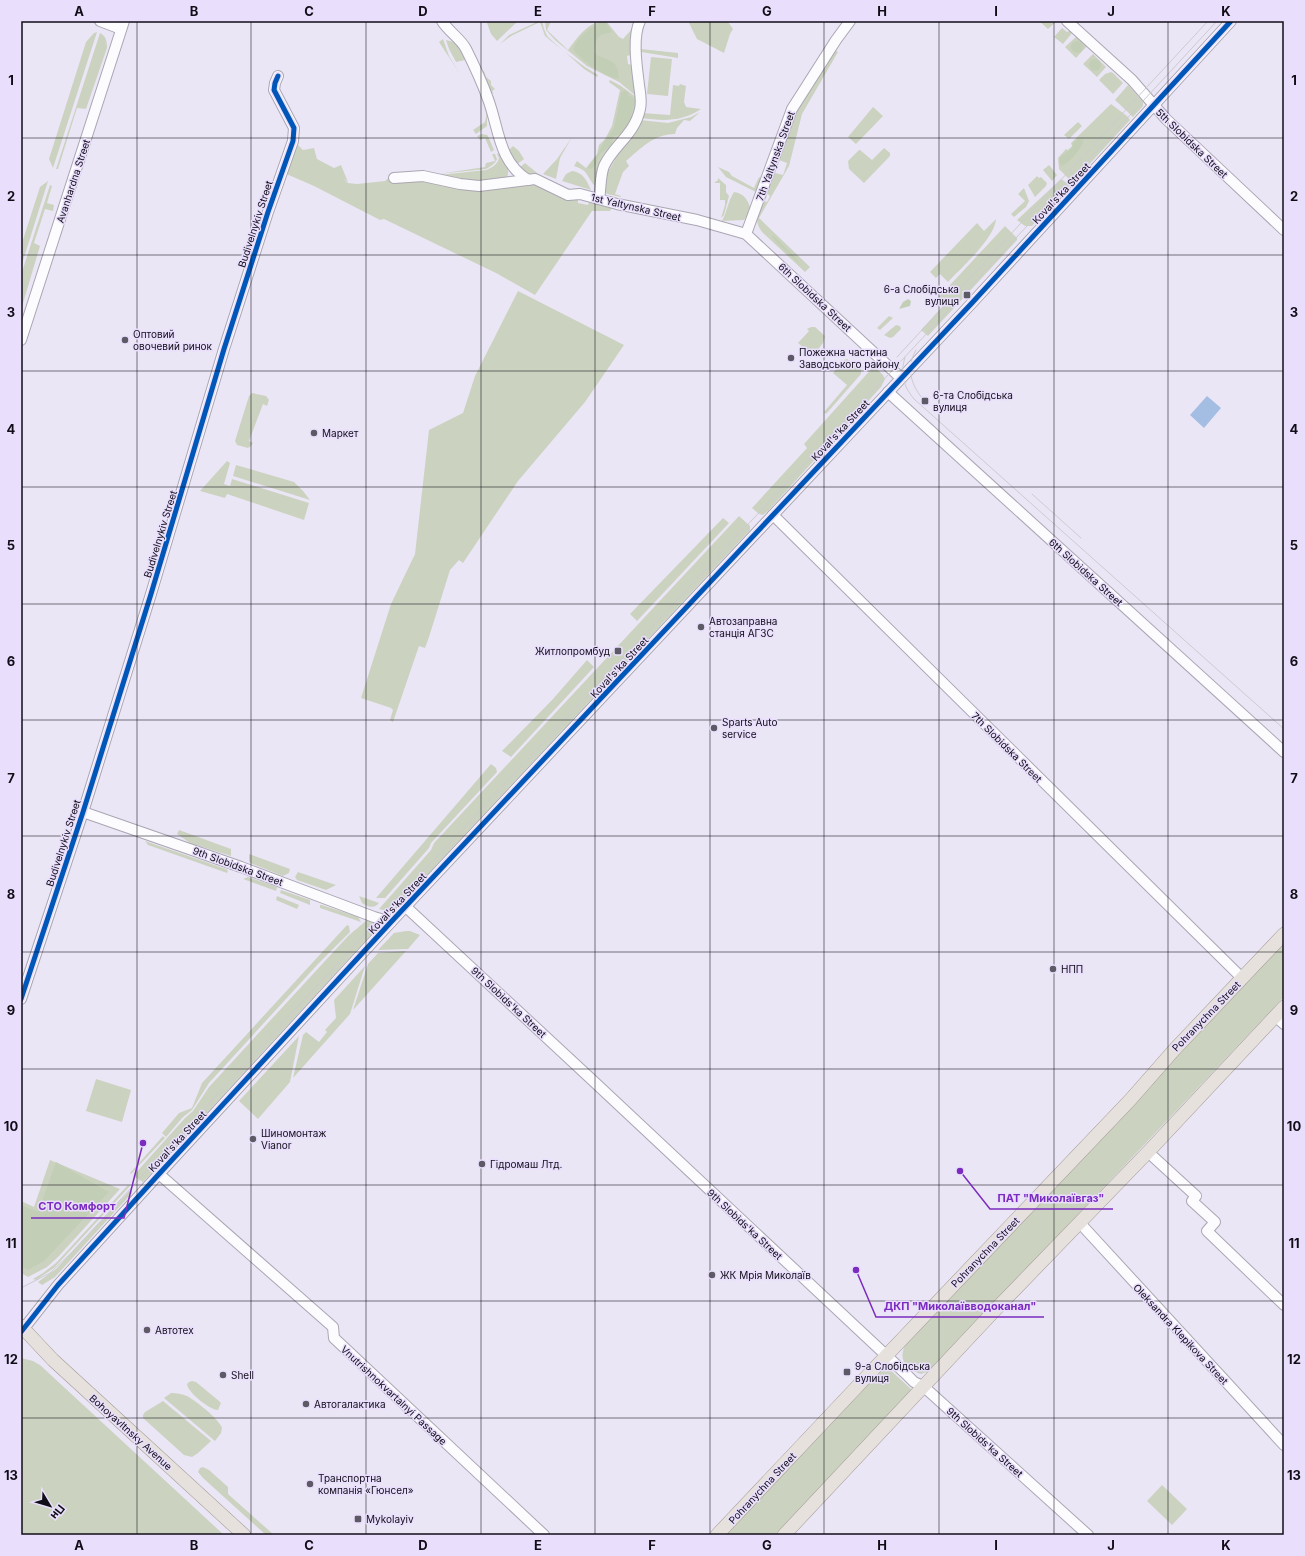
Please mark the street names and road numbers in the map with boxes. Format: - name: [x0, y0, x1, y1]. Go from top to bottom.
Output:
- street label: 5th Slobidska Street: [1154, 106, 1231, 181]
- street label: 7th Yaltynska Street: [753, 109, 797, 202]
- street label: Avanhardna Street: [54, 137, 92, 224]
- street label: Koval's'ka Street: [1030, 159, 1093, 226]
- street label: Budivelnykiv Street: [235, 178, 275, 269]
- street label: 1st Yaltynska Street: [590, 191, 683, 223]
- street label: 6th Slobidska Street: [776, 260, 854, 334]
- street label: Koval's'ka Street: [809, 396, 872, 463]
- street label: Budivelnykiv Street: [141, 488, 179, 579]
- street label: 6th Slobidska Street: [1047, 536, 1126, 609]
- street label: Koval's'ka Street: [588, 633, 651, 700]
- street label: 7th Slobidska Street: [969, 709, 1045, 785]
- street label: Budivelnykiv Street: [43, 797, 83, 888]
- street label: 9th Slobidska Street: [191, 844, 285, 888]
- street label: Koval's'ka Street: [366, 869, 429, 936]
- street label: 9th Slobids'ka Street: [469, 964, 550, 1040]
- street label: Pohranychna Street: [1169, 978, 1243, 1054]
- street label: Koval's'ka Street: [146, 1107, 209, 1174]
- street label: 9th Slobids'ka Street: [705, 1186, 786, 1262]
- street label: Pohranychna Street: [948, 1214, 1022, 1290]
- street label: Oleksandra Klepikova Street: [1131, 1281, 1231, 1387]
- street label: Vnutrishnokvartalnyi Passage: [339, 1343, 449, 1447]
- street label: Bohoyavltnsky Avenue: [87, 1392, 175, 1472]
- street label: 9th Slobids'ka Street: [944, 1405, 1026, 1480]
- street label: Pohranychna Street: [726, 1449, 799, 1526]

